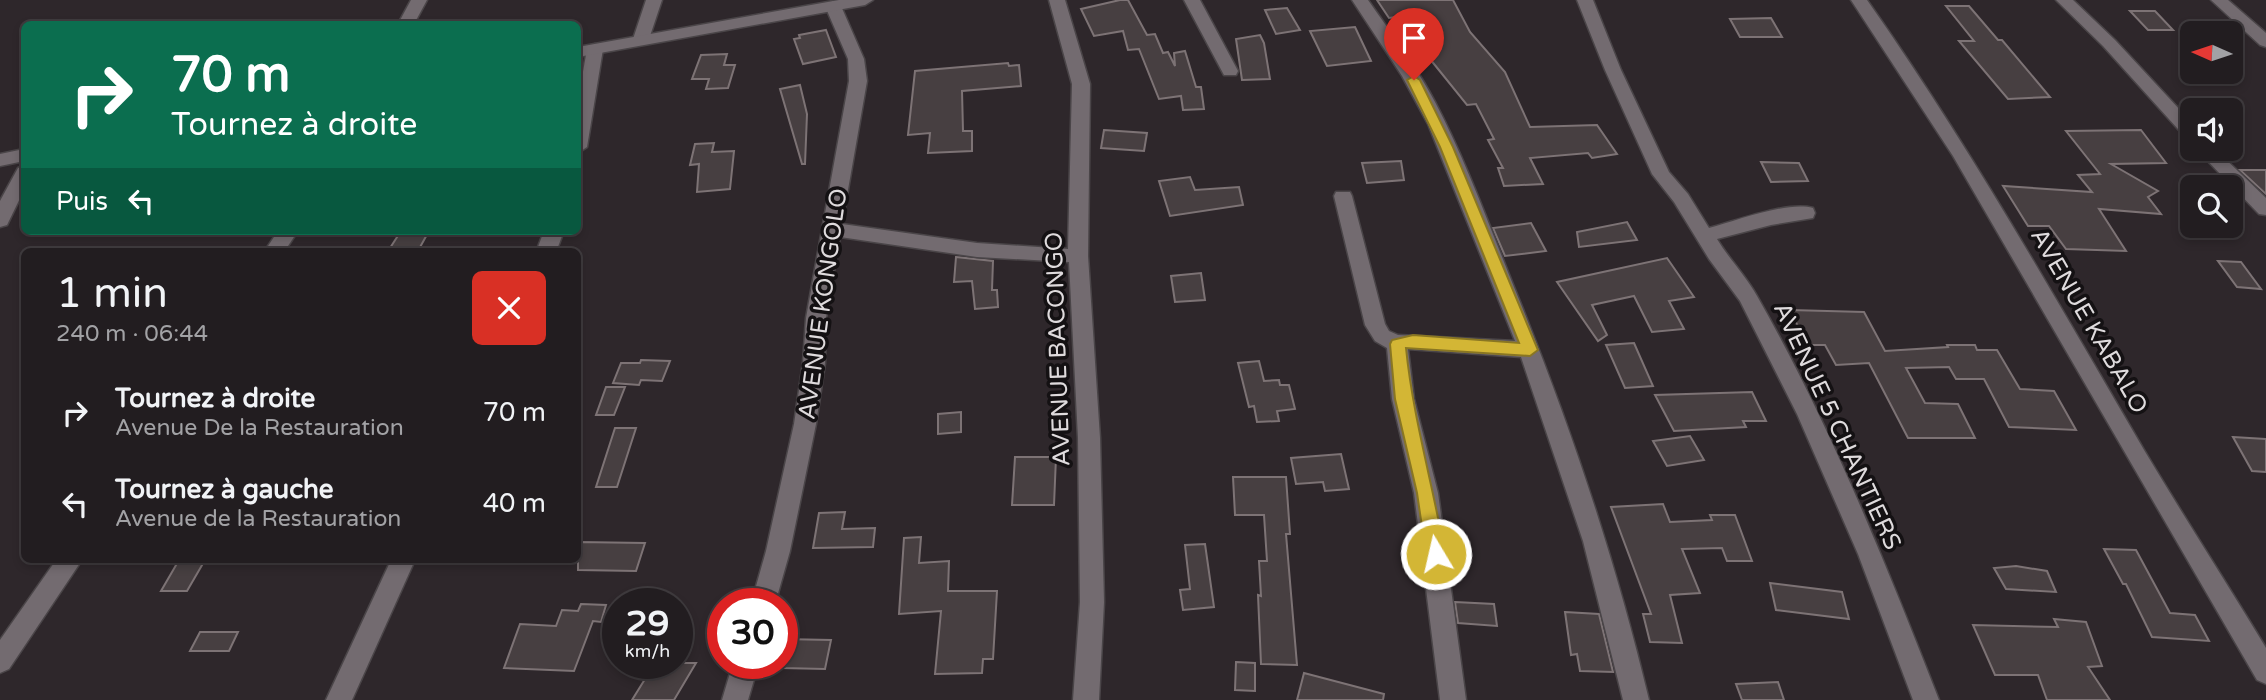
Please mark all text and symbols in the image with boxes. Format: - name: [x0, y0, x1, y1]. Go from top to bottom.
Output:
- pin: [1384, 8, 1444, 80]
- icon: arrive: [1395, 19, 1433, 57]
- north arrow: [2180, 21, 2244, 84]
- map controls: [2180, 21, 2243, 238]
- text: 70 m: [171, 46, 290, 105]
- icon: right: [56, 49, 147, 140]
- button: sound: [2180, 98, 2243, 161]
- text: Tournez à droite: [171, 106, 417, 144]
- button: search: [2180, 175, 2243, 238]
- icon: left: [122, 182, 160, 220]
- text: Puis: [56, 186, 108, 217]
- street label: AVENUE KONGOLO: [792, 187, 854, 421]
- street label: AVENUE KABALO: [2024, 223, 2154, 419]
- street label: AVENUE BACONGO: [1039, 231, 1077, 467]
- text: 1 min: [56, 268, 168, 319]
- button: close: [472, 271, 546, 345]
- street label: AVENUE 5 CHANTIERS: [1767, 298, 1907, 554]
- text: 240 m · 06:44: [56, 320, 208, 348]
- text: Tournez à droite: [115, 383, 315, 414]
- icon: right: [56, 394, 94, 432]
- text: 70 m: [483, 397, 546, 428]
- text: Avenue De la Restauration: [115, 414, 404, 442]
- text: Tournez à gauche: [115, 474, 334, 505]
- icon: left: [56, 485, 94, 523]
- text: 40 m: [483, 488, 546, 519]
- text: Avenue de la Restauration: [115, 505, 401, 533]
- position arrow: [1399, 517, 1473, 591]
- speed limit sign: 30: [707, 588, 798, 679]
- text: 29: [626, 603, 669, 645]
- text: km/h: [625, 640, 670, 662]

